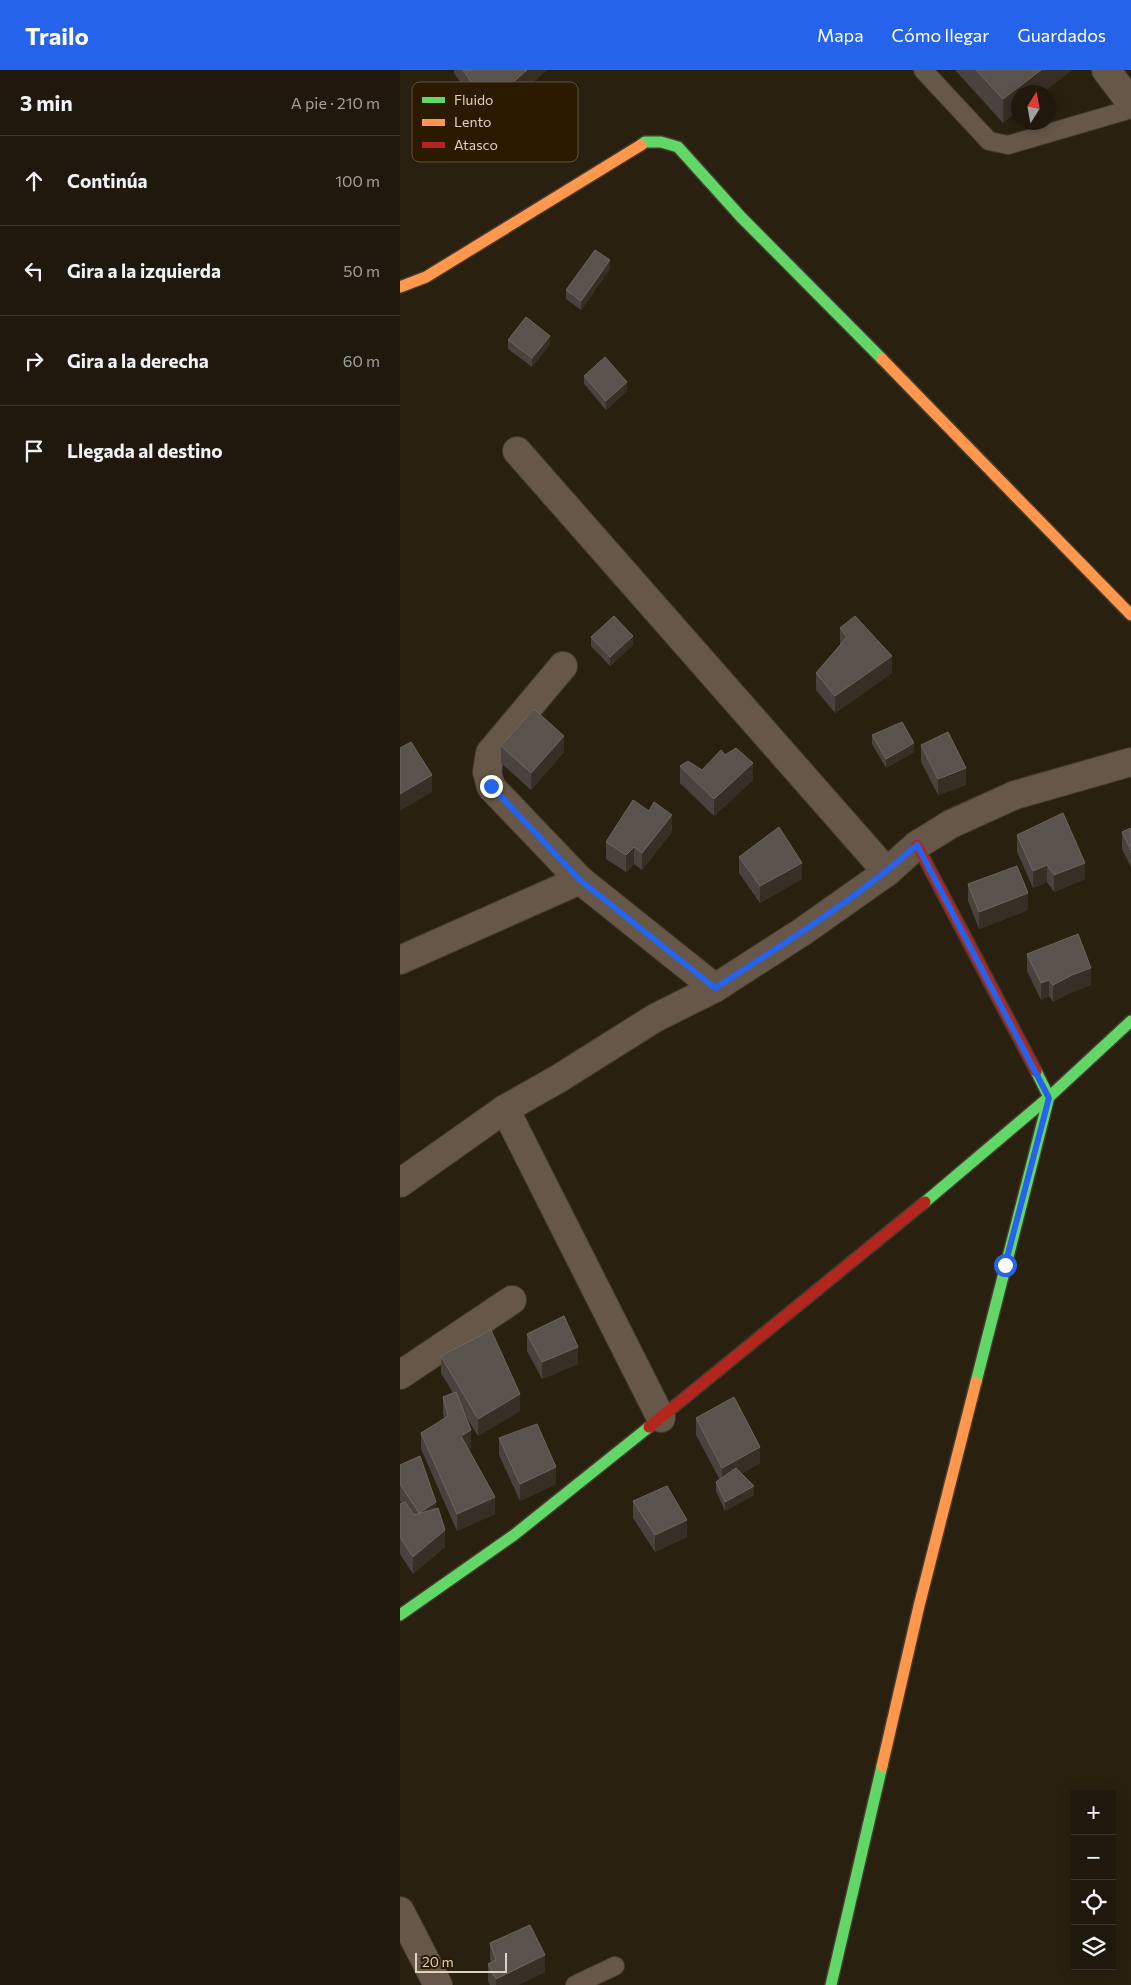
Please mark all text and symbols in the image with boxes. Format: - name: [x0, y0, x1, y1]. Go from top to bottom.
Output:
- text: Trailo: [25, 21, 89, 50]
- text: Mapa: [817, 24, 864, 46]
- text: Cómo llegar: [892, 24, 989, 46]
- text: Guardados: [1017, 24, 1106, 46]
- legend: [412, 82, 578, 162]
- north arrow: [1011, 85, 1056, 130]
- text: 3 min: [20, 90, 73, 115]
- text: Fluido: [454, 91, 493, 108]
- text: A pie · 210 m: [291, 93, 380, 112]
- text: Lento: [454, 113, 491, 130]
- text: Atasco: [454, 136, 498, 153]
- icon: ahead: [20, 167, 48, 195]
- text: Continúa: [67, 169, 148, 192]
- text: 100 m: [335, 171, 380, 190]
- icon: left: [20, 257, 48, 285]
- text: Gira a la izquierda: [67, 259, 221, 282]
- text: 50 m: [343, 261, 380, 280]
- icon: right: [20, 347, 48, 375]
- text: Gira a la derecha: [67, 349, 209, 372]
- text: 60 m: [343, 351, 380, 370]
- icon: arrive: [20, 437, 48, 465]
- text: Llegada al destino: [67, 439, 223, 462]
- route end: [480, 775, 503, 798]
- route start: [994, 1254, 1017, 1277]
- map controls: [1071, 1790, 1116, 1970]
- button: +: [1071, 1790, 1116, 1835]
- button: −: [1071, 1835, 1116, 1880]
- button: locate: [1071, 1880, 1116, 1925]
- button: layers: [1071, 1925, 1116, 1970]
- scale bar: [415, 1950, 508, 1973]
- text: 20 m: [422, 1953, 454, 1970]

